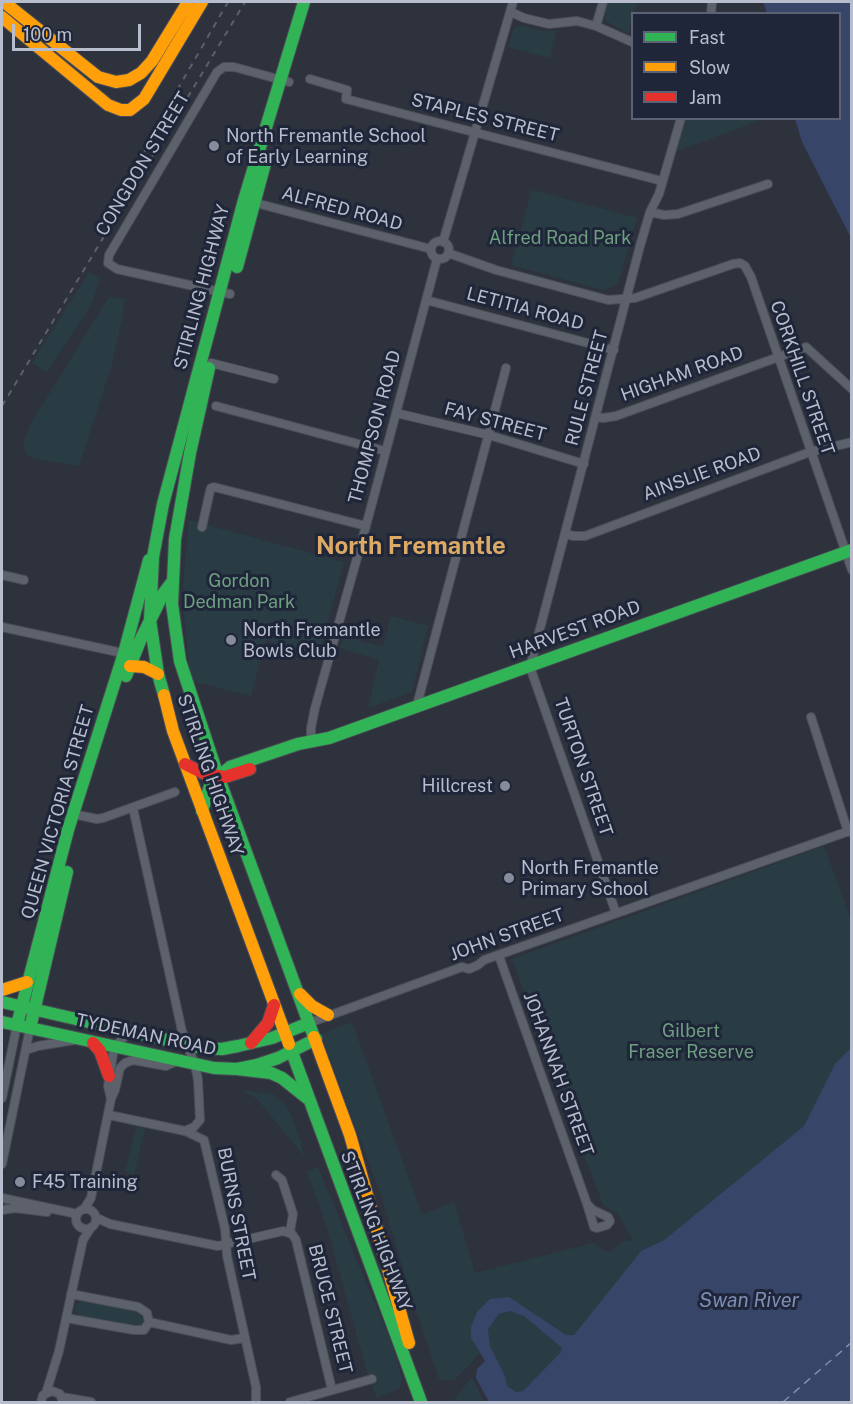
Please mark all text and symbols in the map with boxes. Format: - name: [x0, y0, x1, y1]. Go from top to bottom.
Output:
- scale bar: [15, 12, 144, 50]
- legend: [631, 12, 841, 120]
- text: 100 m: [23, 24, 72, 45]
- text: Fast: [689, 27, 725, 48]
- text: Slow: [689, 57, 730, 78]
- text: Jam: [689, 87, 722, 108]
- street label: CONGDON STREET: [91, 88, 195, 240]
- street label: STAPLES STREET: [409, 89, 561, 147]
- place label: North Fremantle School of Early Learning: [226, 125, 426, 168]
- marker: North Fremantle School of Early Learning: [207, 139, 221, 153]
- street label: ALFRED ROAD: [279, 183, 405, 235]
- street label: STIRLING HIGHWAY: [170, 202, 234, 372]
- park label: Alfred Road Park: [489, 227, 631, 249]
- street label: LETITIA ROAD: [464, 283, 586, 335]
- street label: CORKHILL STREET: [765, 298, 839, 458]
- street label: RULE STREET: [561, 328, 613, 448]
- street label: HIGHAM ROAD: [618, 342, 746, 406]
- street label: THOMPSON ROAD: [344, 348, 406, 506]
- street label: FAY STREET: [442, 398, 548, 446]
- street label: AINSLIE ROAD: [640, 443, 764, 505]
- district label: North Fremantle: [316, 533, 506, 561]
- park label: Gordon Dedman Park: [183, 570, 295, 612]
- street label: HARVEST ROAD: [506, 596, 644, 664]
- place label: North Fremantle Bowls Club: [243, 619, 381, 662]
- marker: North Fremantle Bowls Club: [224, 633, 238, 647]
- street label: STIRLING HIGHWAY: [172, 691, 248, 859]
- street label: TURTON STREET: [549, 695, 617, 839]
- street label: QUEEN VICTORIA STREET: [17, 702, 99, 922]
- place label: Hillcrest: [422, 775, 493, 797]
- marker: Hillcrest: [498, 779, 512, 793]
- place label: North Fremantle Primary School: [521, 857, 659, 900]
- marker: North Fremantle Primary School: [502, 871, 516, 885]
- street label: JOHN STREET: [447, 904, 567, 966]
- street label: JOHANNAH STREET: [518, 989, 598, 1159]
- street label: TYDEMAN ROAD: [74, 1010, 218, 1060]
- park label: Gilbert Fraser Reserve: [628, 1020, 754, 1062]
- street label: BURNS STREET: [213, 1146, 259, 1282]
- street label: STIRLING HIGHWAY: [336, 1148, 416, 1314]
- place label: F45 Training: [32, 1171, 138, 1193]
- marker: F45 Training: [13, 1175, 27, 1189]
- street label: BRUCE STREET: [303, 1242, 357, 1376]
- water label: Swan River: [699, 1289, 799, 1313]

